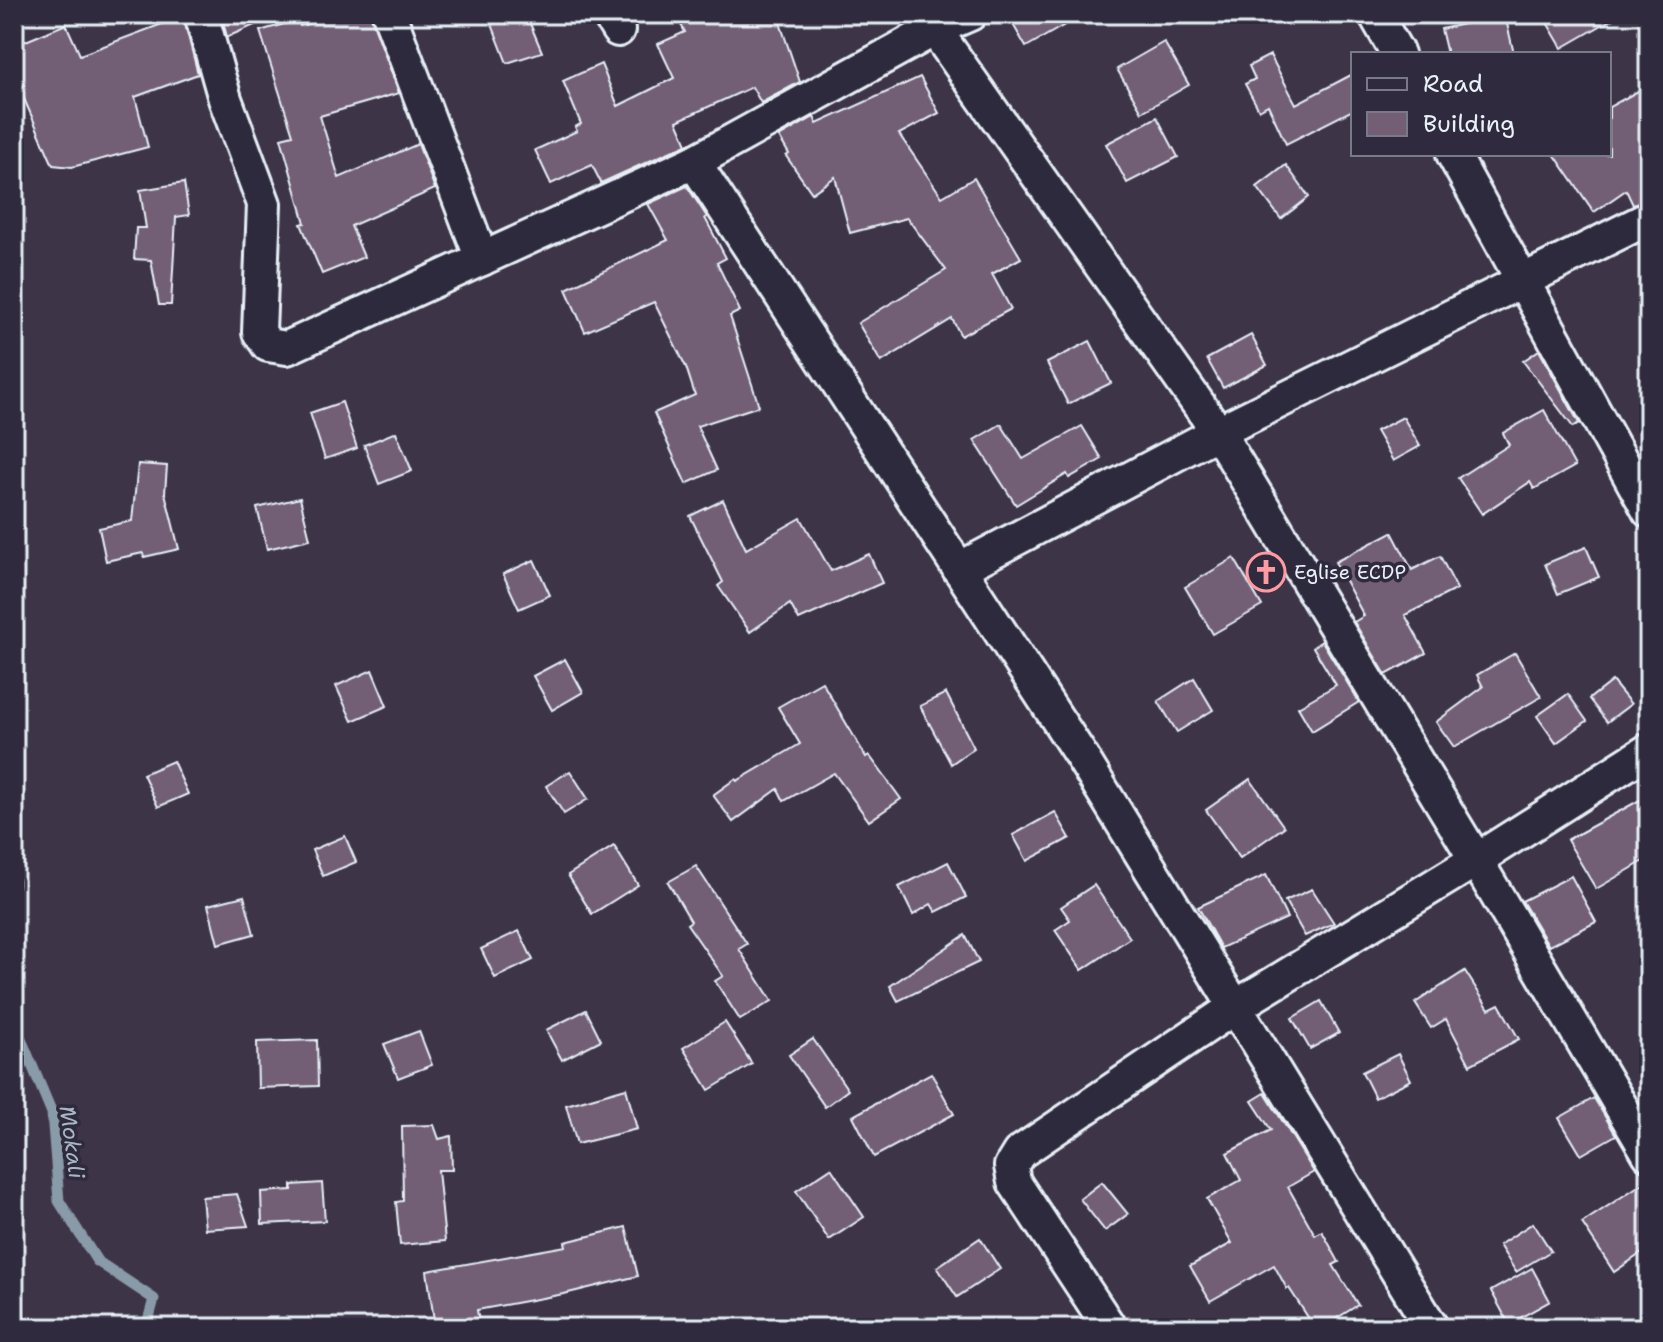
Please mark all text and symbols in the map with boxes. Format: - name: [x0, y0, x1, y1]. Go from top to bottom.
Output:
- legend: [1351, 52, 1611, 156]
- text: Road: [1423, 68, 1483, 100]
- text: Building: [1423, 108, 1515, 140]
- church icon: Eglise ECDP: [1245, 551, 1287, 593]
- place label: Eglise ECDP: [1294, 559, 1406, 585]
- water label: Mokali: [53, 1104, 92, 1181]

